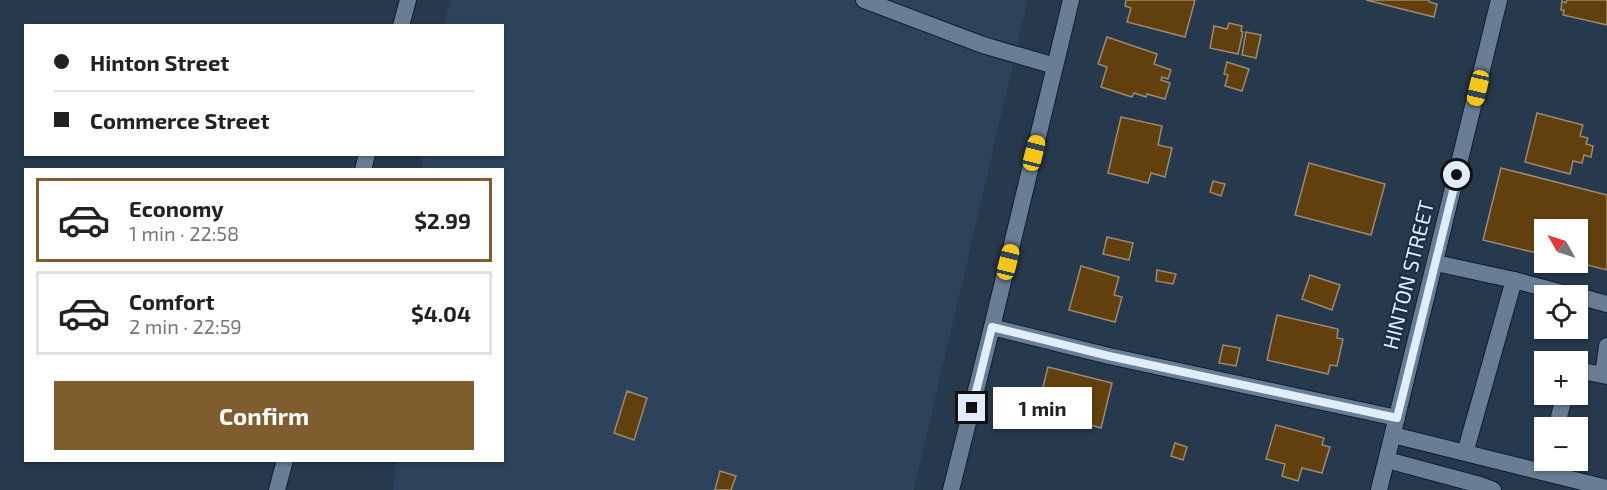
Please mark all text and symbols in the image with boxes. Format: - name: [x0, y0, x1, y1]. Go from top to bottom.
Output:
- text: Hinton Street: [90, 49, 229, 75]
- car: [1465, 68, 1491, 108]
- text: Commerce Street: [90, 107, 269, 133]
- car: [1021, 133, 1047, 173]
- route start: [1443, 161, 1470, 188]
- icon: car: [57, 193, 111, 247]
- text: Economy: [129, 195, 224, 221]
- street label: HINTON STREET: [1377, 198, 1438, 352]
- text: $2.99: [414, 207, 471, 233]
- north arrow: [1534, 219, 1588, 273]
- map controls: [1534, 219, 1588, 471]
- text: 1 min · 22:58: [129, 221, 239, 245]
- car: [995, 242, 1021, 282]
- button: locate: [1534, 285, 1588, 339]
- icon: car: [57, 286, 111, 340]
- text: Comfort: [129, 288, 214, 314]
- text: $4.04: [411, 300, 471, 326]
- text: 2 min · 22:59: [129, 314, 242, 338]
- button: +: [1534, 351, 1588, 405]
- button: Confirm: [54, 381, 474, 450]
- callout: 1 min: [993, 387, 1092, 429]
- route end: [958, 394, 985, 421]
- text: 1 min: [1018, 396, 1067, 420]
- button: −: [1534, 417, 1588, 471]

